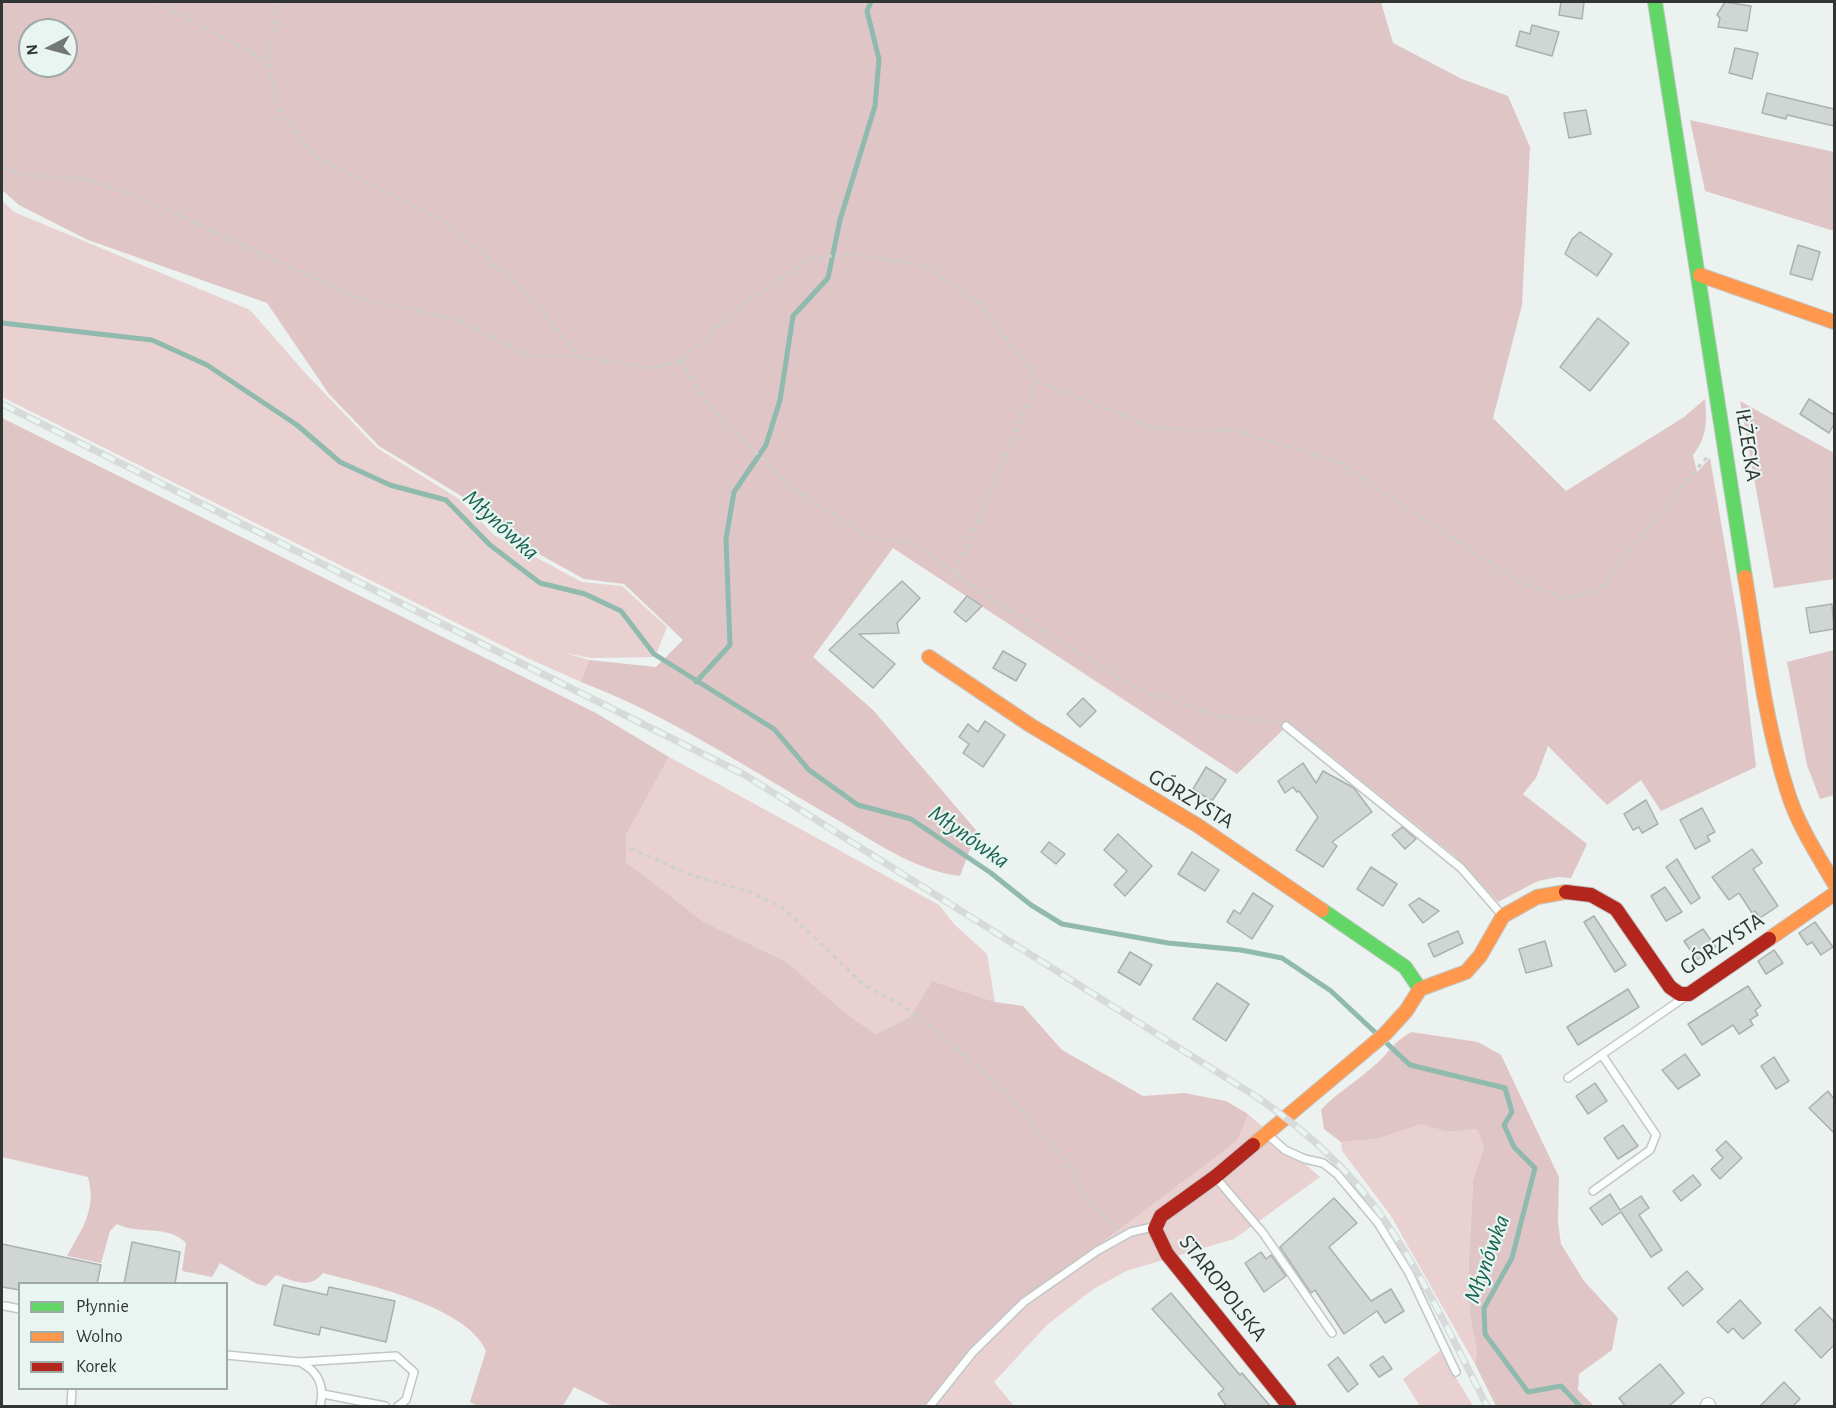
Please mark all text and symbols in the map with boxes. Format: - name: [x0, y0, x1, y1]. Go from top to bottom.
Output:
- north arrow: [18, 18, 78, 78]
- text: N: [24, 43, 41, 56]
- street label: IŁŻECKA: [1729, 407, 1767, 483]
- water label: Młynówka: [457, 483, 545, 567]
- street label: GÓRZYSTA: [1144, 763, 1238, 835]
- water label: Młynówka: [923, 799, 1015, 875]
- street label: GÓRZYSTA: [1675, 907, 1769, 981]
- water label: Młynówka: [1458, 1211, 1516, 1307]
- street label: STAROPOLSKA: [1173, 1229, 1273, 1347]
- legend: [18, 1282, 228, 1390]
- text: Płynnie: [76, 1298, 129, 1316]
- text: Wolno: [76, 1328, 123, 1346]
- text: Korek: [76, 1358, 116, 1376]

